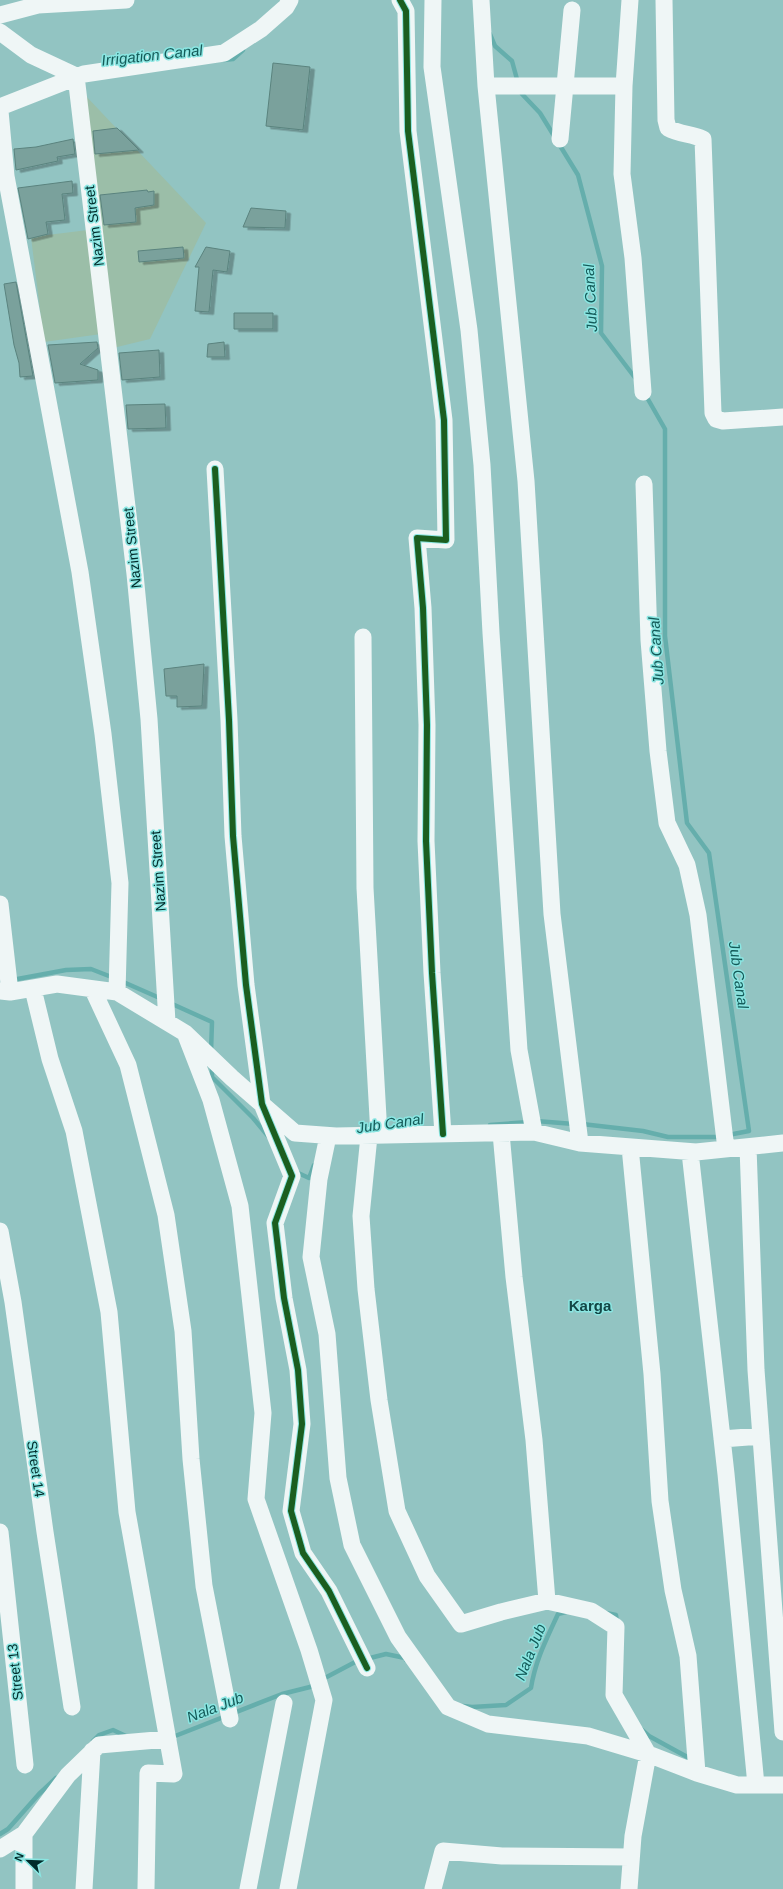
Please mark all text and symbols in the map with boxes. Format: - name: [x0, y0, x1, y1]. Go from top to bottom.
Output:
- water label: Irrigation Canal: [101, 41, 204, 69]
- street label: Nazim Street: [81, 185, 107, 267]
- water label: Jub Canal: [580, 263, 600, 333]
- street label: Nazim Street: [120, 507, 144, 589]
- water label: Jub Canal: [645, 616, 667, 686]
- street label: Nazim Street: [147, 830, 169, 912]
- water label: Jub Canal: [726, 939, 752, 1010]
- water label: Jub Canal: [354, 1110, 425, 1136]
- district label: Karga: [569, 1297, 612, 1314]
- street label: Street 14: [24, 1440, 48, 1498]
- water label: Nala Jub: [511, 1621, 549, 1683]
- street label: Street 13: [4, 1643, 26, 1701]
- water label: Nala Jub: [184, 1688, 246, 1726]
- north arrow: [8, 1841, 48, 1881]
- text: N: [12, 1851, 26, 1863]

